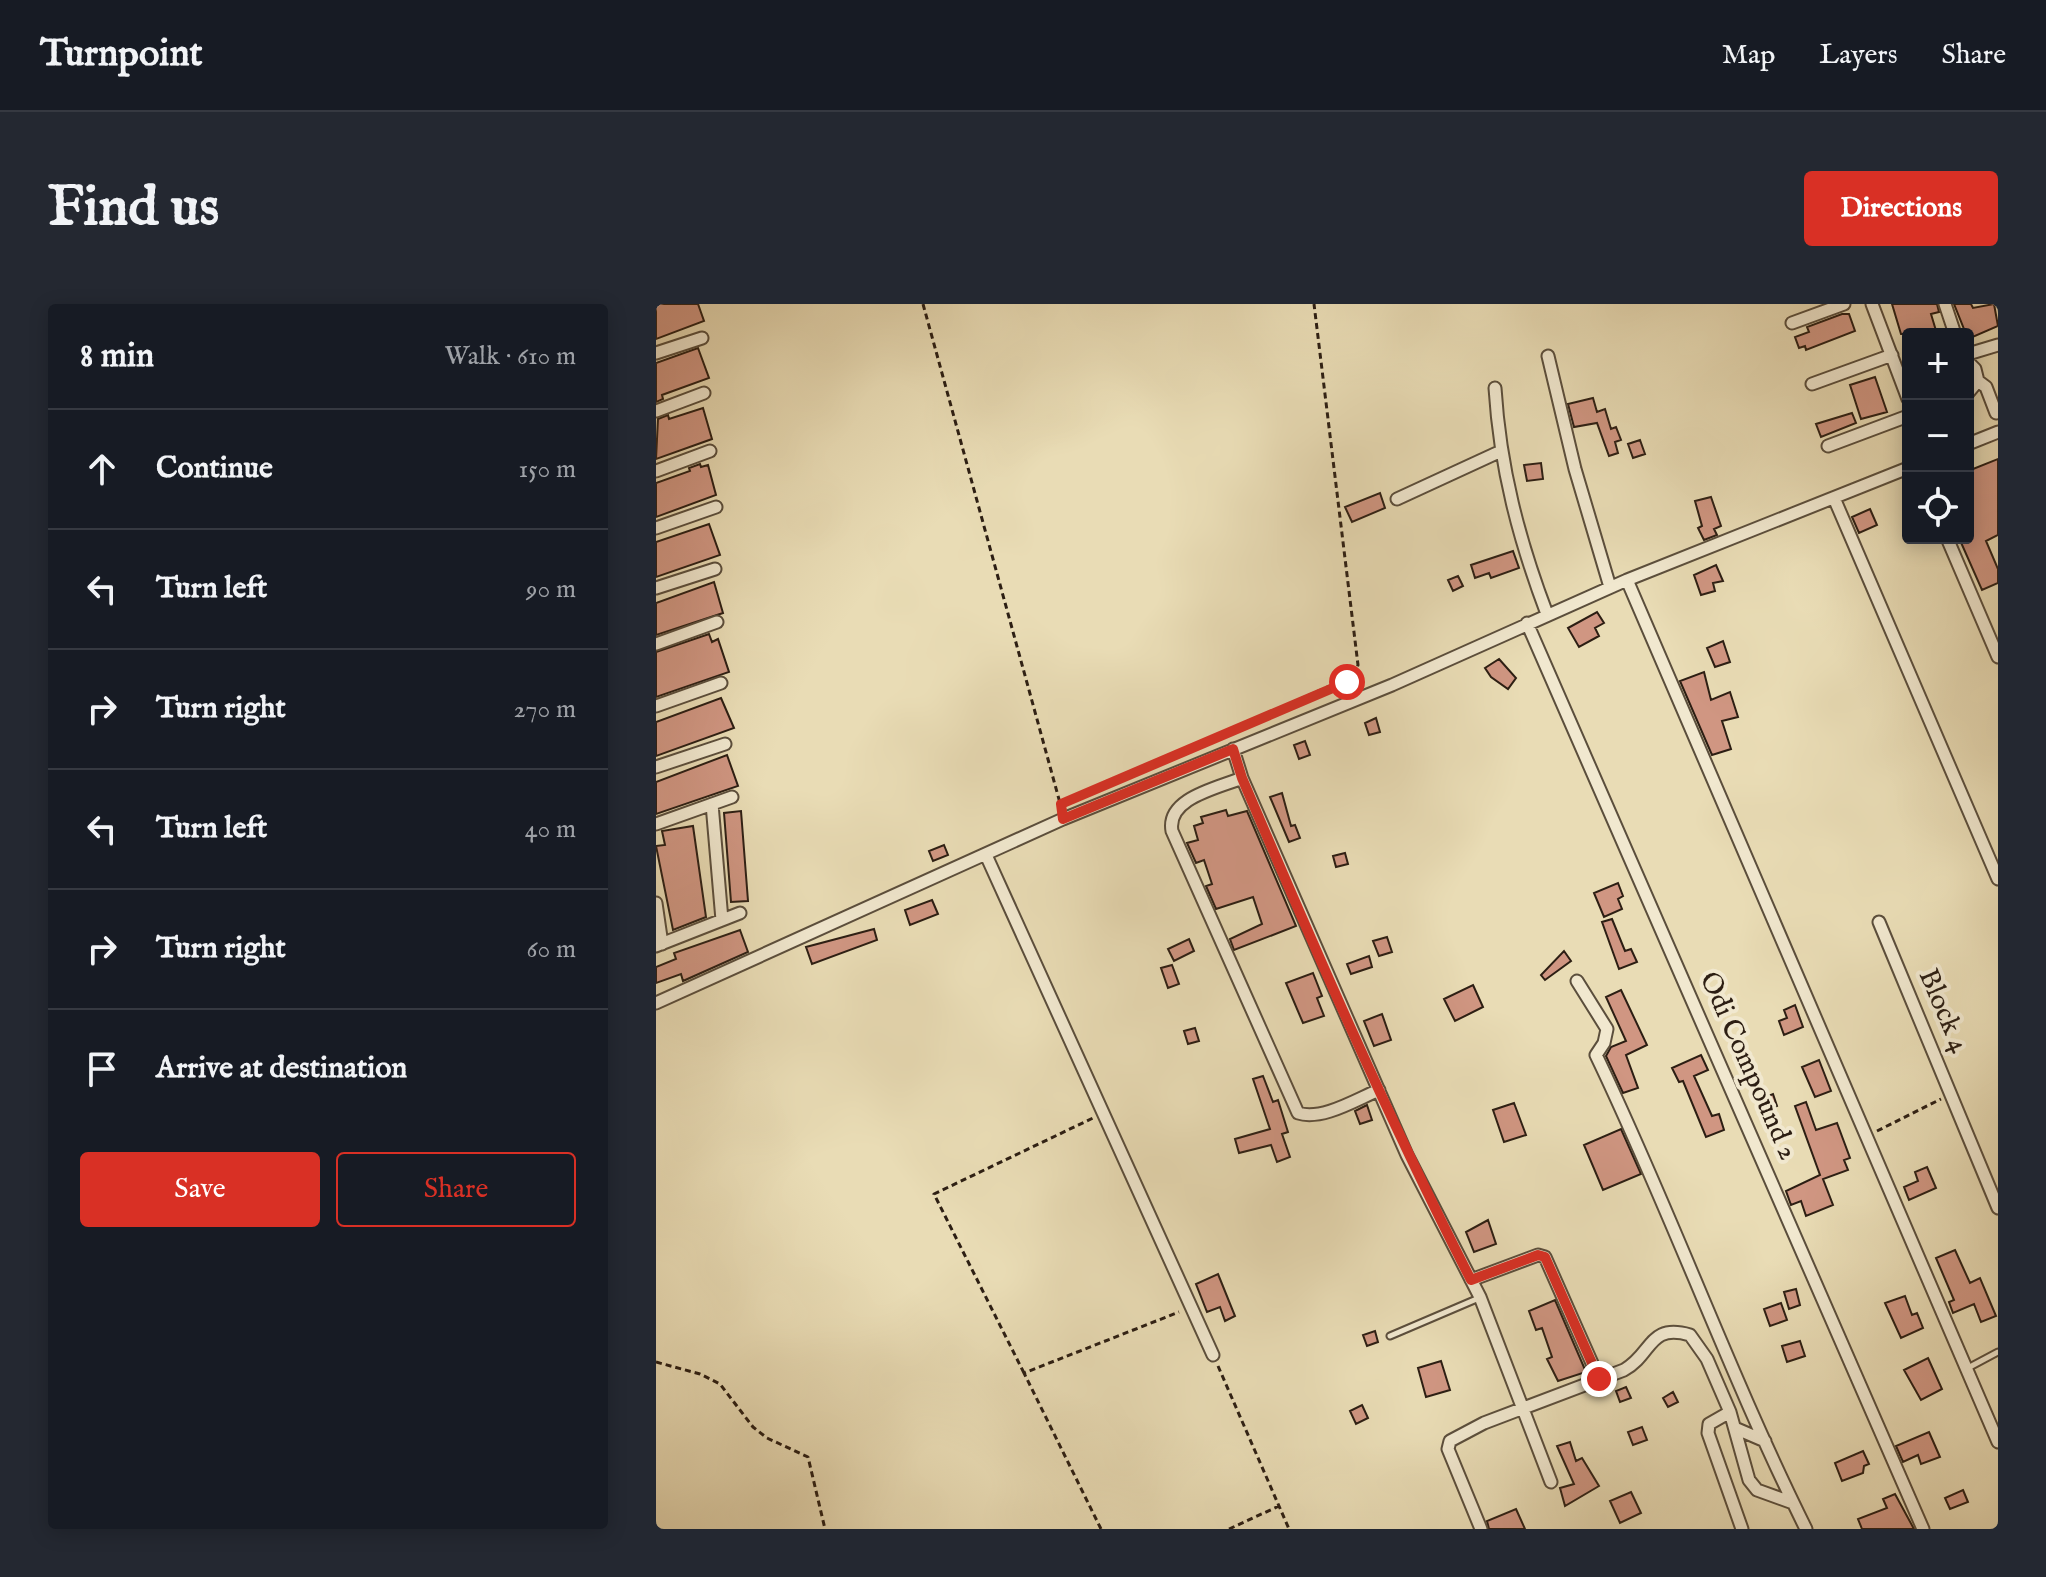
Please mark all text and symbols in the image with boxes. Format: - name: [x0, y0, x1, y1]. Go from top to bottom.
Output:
- text: Turnpoint: [40, 31, 203, 79]
- text: Map: [1722, 38, 1775, 73]
- text: Layers: [1819, 38, 1898, 73]
- text: Share: [1942, 38, 2006, 73]
- button: Directions: [1804, 171, 1998, 246]
- text: Find us: [48, 173, 219, 244]
- map controls: [1902, 328, 1974, 544]
- button: +: [1902, 328, 1974, 400]
- text: 8 min: [80, 335, 154, 378]
- text: Walk · 610 m: [445, 340, 576, 373]
- button: −: [1902, 400, 1974, 472]
- icon: ahead: [80, 447, 124, 491]
- text: Continue: [156, 450, 273, 488]
- text: 150 m: [518, 453, 576, 486]
- button: locate: [1902, 472, 1974, 544]
- icon: left: [80, 567, 124, 611]
- text: Turn left: [156, 570, 267, 608]
- text: 90 m: [526, 573, 576, 606]
- route start: [1329, 664, 1365, 700]
- icon: right: [80, 687, 124, 731]
- text: Turn right: [156, 690, 286, 728]
- text: 270 m: [513, 693, 576, 726]
- icon: left: [80, 807, 124, 851]
- text: Turn left: [156, 810, 267, 848]
- text: 40 m: [525, 813, 576, 846]
- icon: right: [80, 927, 124, 971]
- text: Turn right: [156, 930, 286, 968]
- text: 60 m: [527, 933, 576, 966]
- street label: Block 4: [1910, 964, 1976, 1059]
- street label: Odi Compound 2: [1691, 966, 1805, 1166]
- icon: arrive: [80, 1047, 124, 1091]
- text: Arrive at destination: [156, 1050, 407, 1088]
- button: Save: [80, 1152, 320, 1227]
- button: Share: [336, 1152, 576, 1227]
- route end: [1581, 1361, 1617, 1397]

